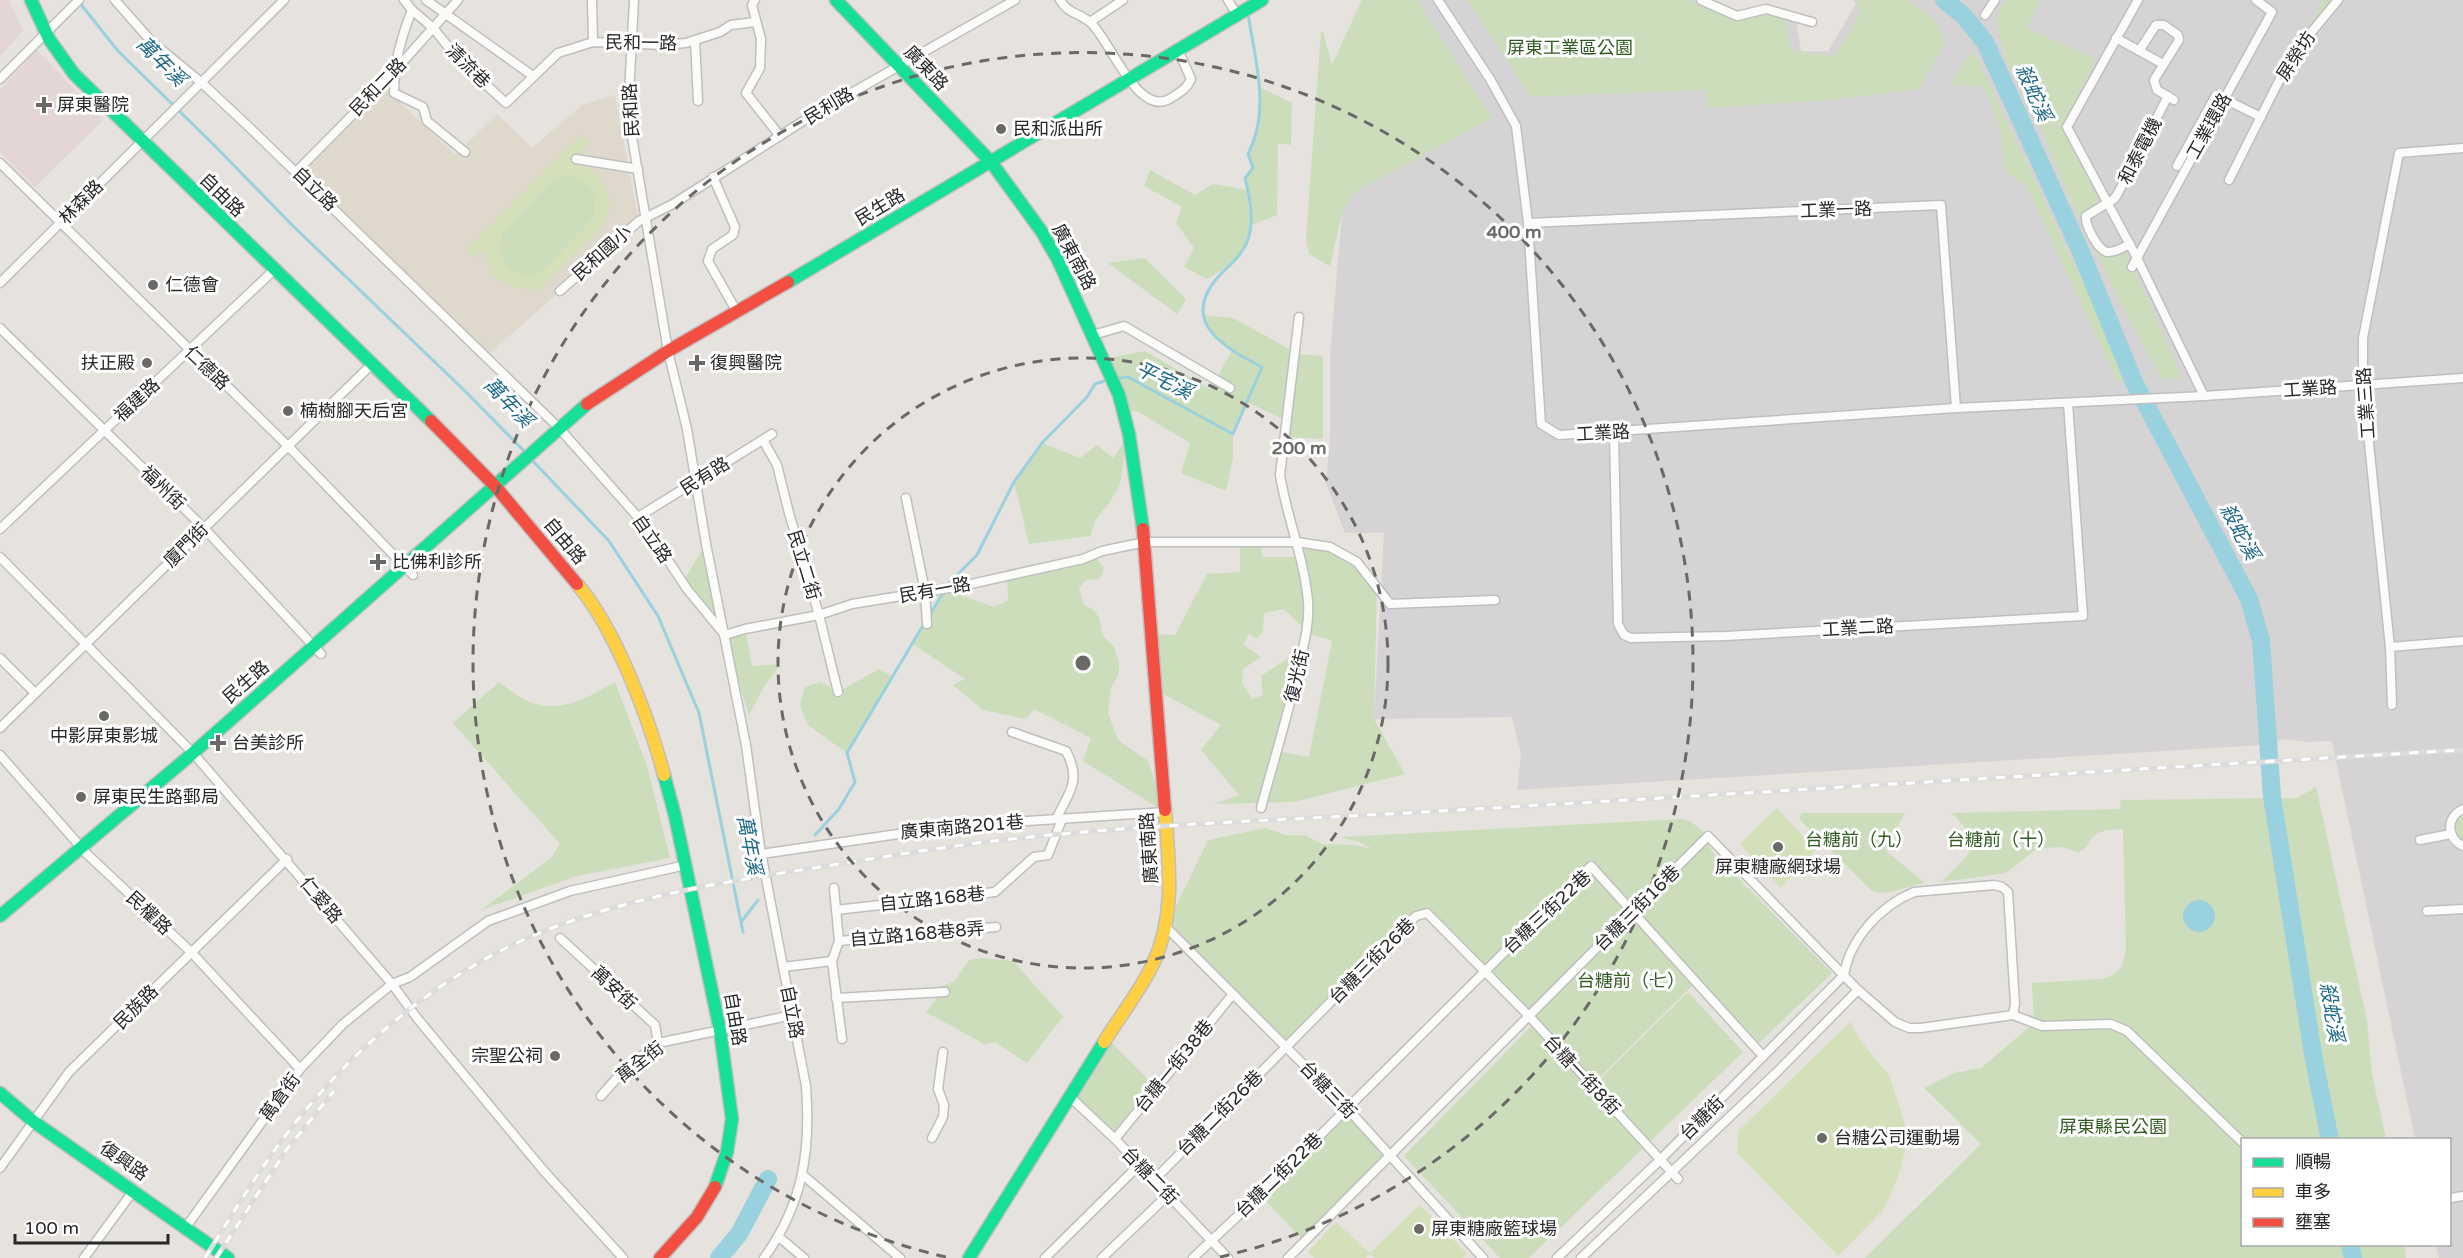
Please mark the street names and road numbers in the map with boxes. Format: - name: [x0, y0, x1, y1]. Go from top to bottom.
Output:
- street label: 屏榮坊: [2272, 27, 2320, 85]
- street label: 民和一路: [605, 31, 677, 55]
- street label: 清流巷: [441, 39, 495, 93]
- street label: 廣東路: [899, 41, 953, 95]
- street label: 民和二路: [345, 53, 411, 121]
- street label: 民和路: [619, 82, 643, 138]
- street label: 民利路: [800, 83, 858, 129]
- street label: 工業環路: [2182, 89, 2236, 163]
- street label: 和泰電機: [2114, 114, 2166, 188]
- street label: 自立路: [288, 162, 342, 216]
- street label: 自由路: [195, 168, 249, 222]
- street label: 林森路: [54, 175, 108, 229]
- street label: 民生路: [851, 184, 909, 230]
- street label: 工業一路: [1800, 198, 1872, 222]
- street label: 廣東南路: [1047, 220, 1101, 294]
- street label: 民和國小: [568, 221, 636, 285]
- street label: 仁德路: [180, 341, 234, 395]
- street label: 工業三路: [2353, 366, 2379, 440]
- street label: 福建路: [110, 374, 164, 426]
- street label: 工業路: [2282, 376, 2338, 402]
- street label: 工業路: [1575, 421, 1631, 445]
- street label: 民有路: [676, 452, 734, 500]
- street label: 福州街: [136, 461, 190, 515]
- street label: 自立路: [628, 511, 676, 567]
- street label: 自由路: [539, 513, 591, 569]
- street label: 廈門街: [159, 518, 213, 572]
- street label: 民立二街: [783, 527, 825, 603]
- street label: 民有一路: [898, 573, 972, 607]
- street label: 工業二路: [1821, 615, 1895, 641]
- street label: 復光街: [1280, 647, 1314, 705]
- street label: 民生路: [218, 656, 274, 708]
- street label: 廣東南路201巷: [899, 811, 1025, 843]
- street label: 廣東南路: [1136, 811, 1162, 885]
- street label: 台糖三街16巷: [1589, 860, 1685, 956]
- street label: 台糖三街22巷: [1498, 866, 1596, 958]
- street label: 仁愛路: [295, 872, 347, 928]
- street label: 自立路168巷: [878, 883, 986, 915]
- street label: 民權路: [122, 887, 176, 939]
- street label: 台糖三街26巷: [1324, 913, 1420, 1009]
- street label: 自立路168巷8弄: [849, 917, 985, 951]
- street label: 萬安街: [587, 962, 641, 1014]
- street label: 民族路: [109, 980, 163, 1034]
- street label: 自立路: [776, 983, 808, 1041]
- street label: 自由路: [719, 991, 751, 1047]
- street label: 台糖一街38巷: [1130, 1015, 1218, 1117]
- street label: 台糖一街8街: [1539, 1030, 1625, 1120]
- street label: 萬全街: [612, 1037, 668, 1087]
- street label: 台糖三街: [1295, 1056, 1361, 1124]
- street label: 台糖二街26巷: [1172, 1065, 1268, 1161]
- street label: 萬倉街: [255, 1069, 305, 1125]
- street label: 台糖街: [1675, 1091, 1729, 1145]
- street label: 台糖二街22巷: [1231, 1128, 1327, 1222]
- street label: 復興路: [96, 1137, 152, 1185]
- street label: 台糖二街: [1117, 1142, 1183, 1210]

